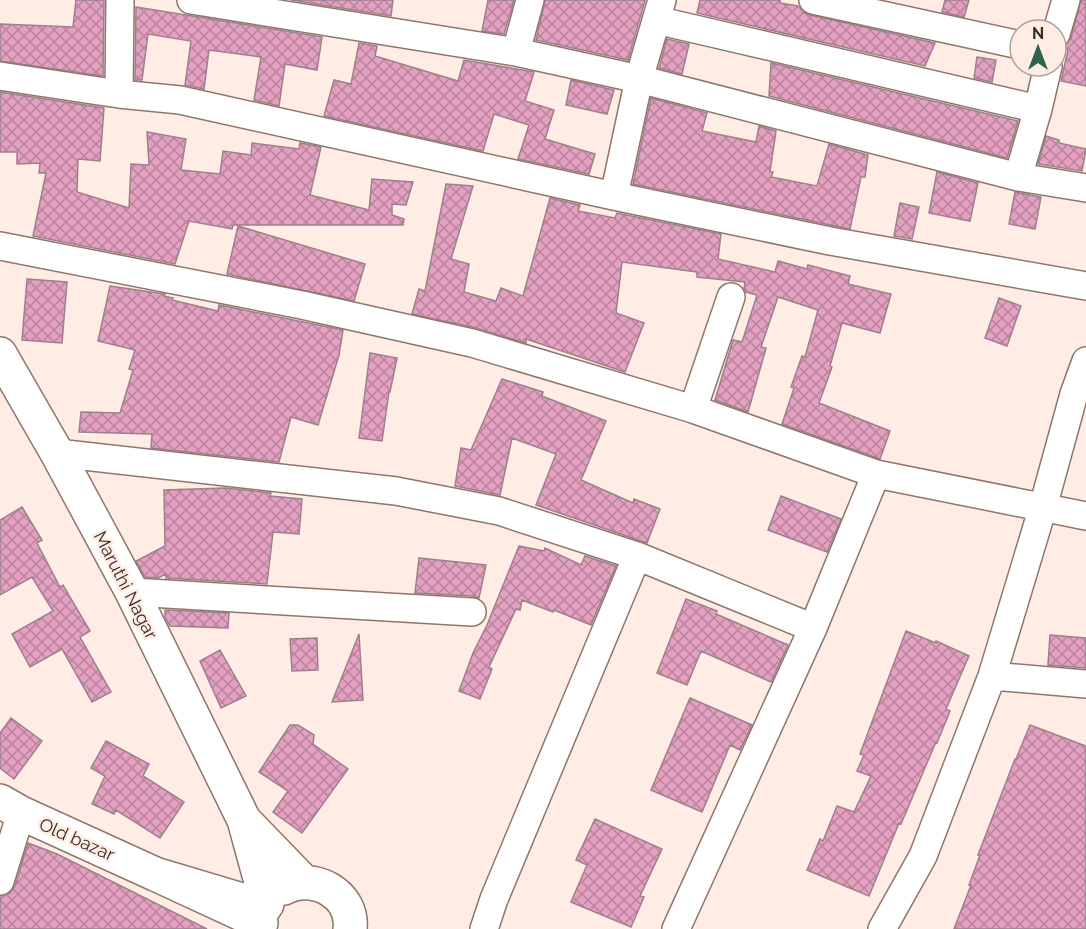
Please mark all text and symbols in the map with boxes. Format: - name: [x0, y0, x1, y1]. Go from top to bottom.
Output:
- north arrow: [1008, 18, 1068, 78]
- text: N: [1032, 24, 1044, 43]
- street label: Maruthi Nagar: [90, 527, 163, 643]
- street label: Old bazar: [36, 813, 118, 865]

